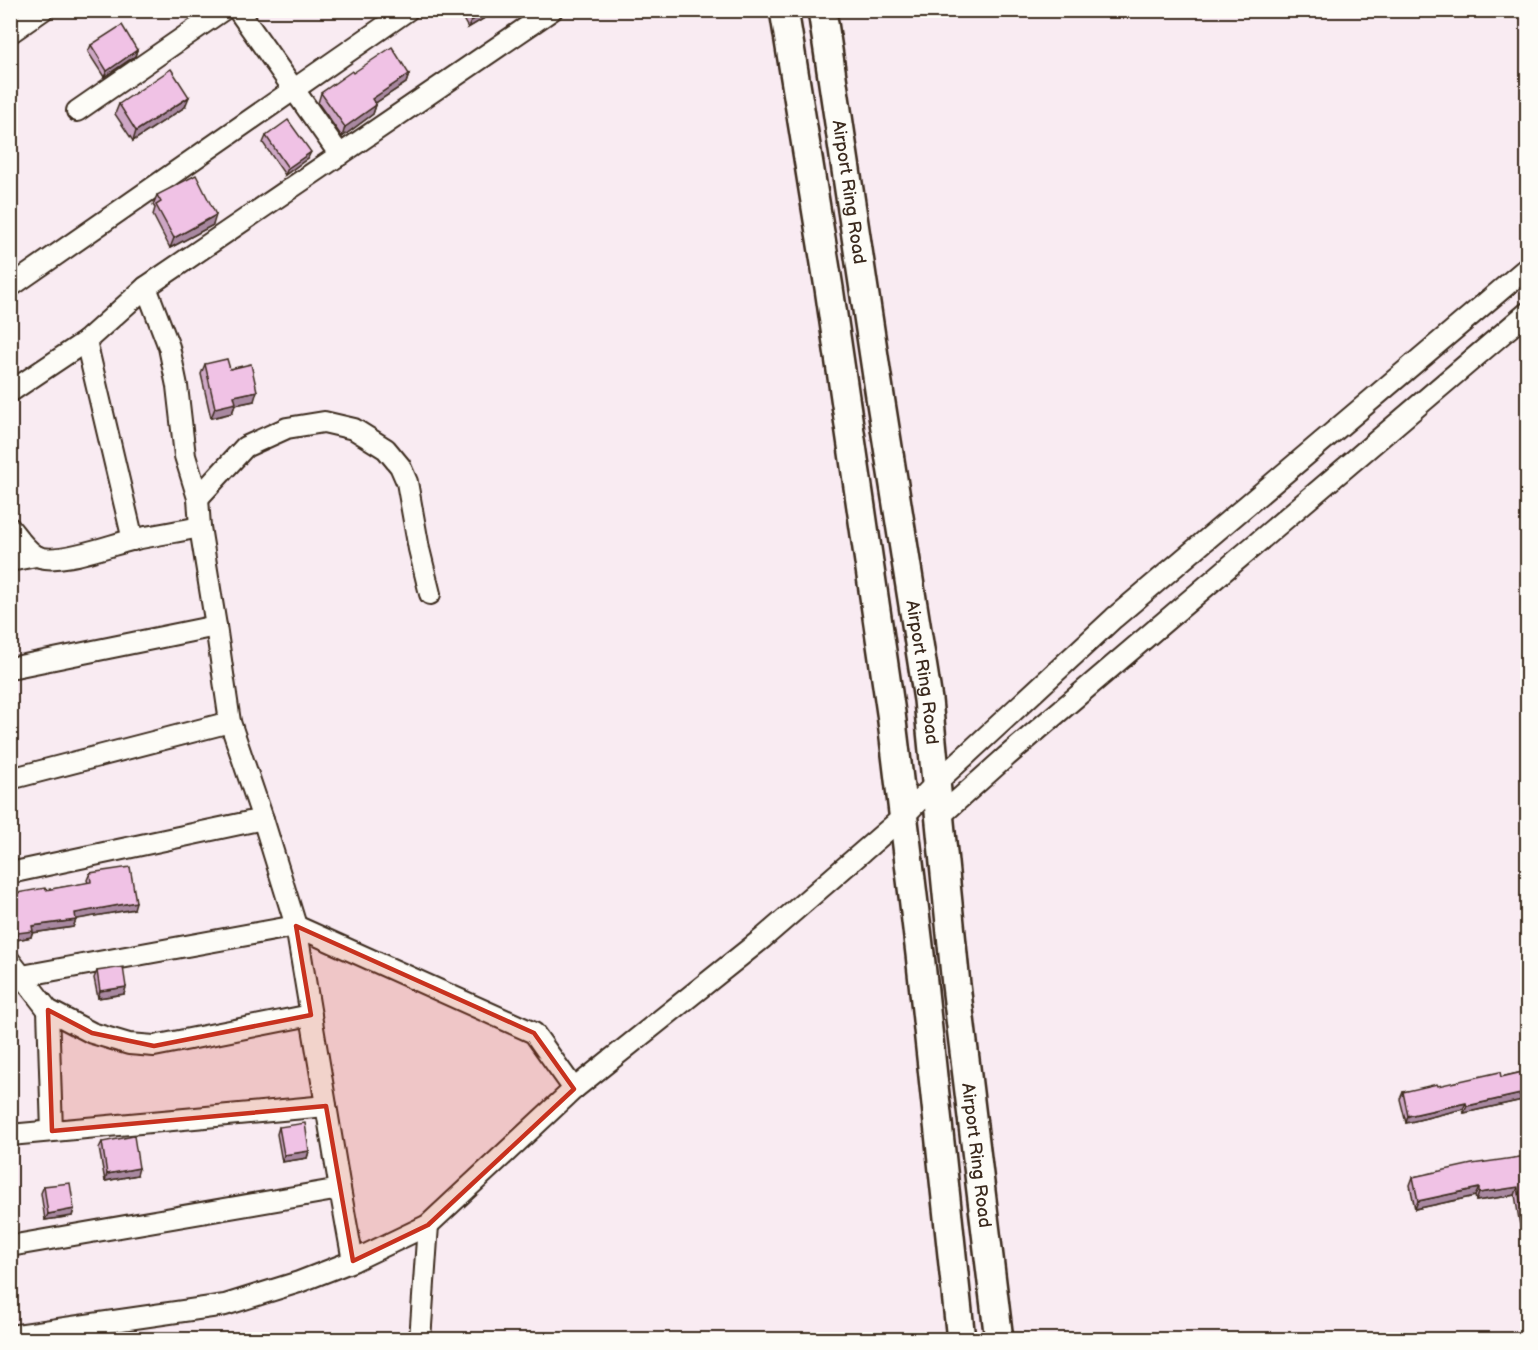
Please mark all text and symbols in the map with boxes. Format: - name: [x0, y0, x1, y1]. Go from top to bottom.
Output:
- street label: Airport Ring Road: [828, 119, 870, 266]
- street label: Airport Ring Road: [901, 599, 942, 746]
- street label: Airport Ring Road: [957, 1082, 995, 1229]

